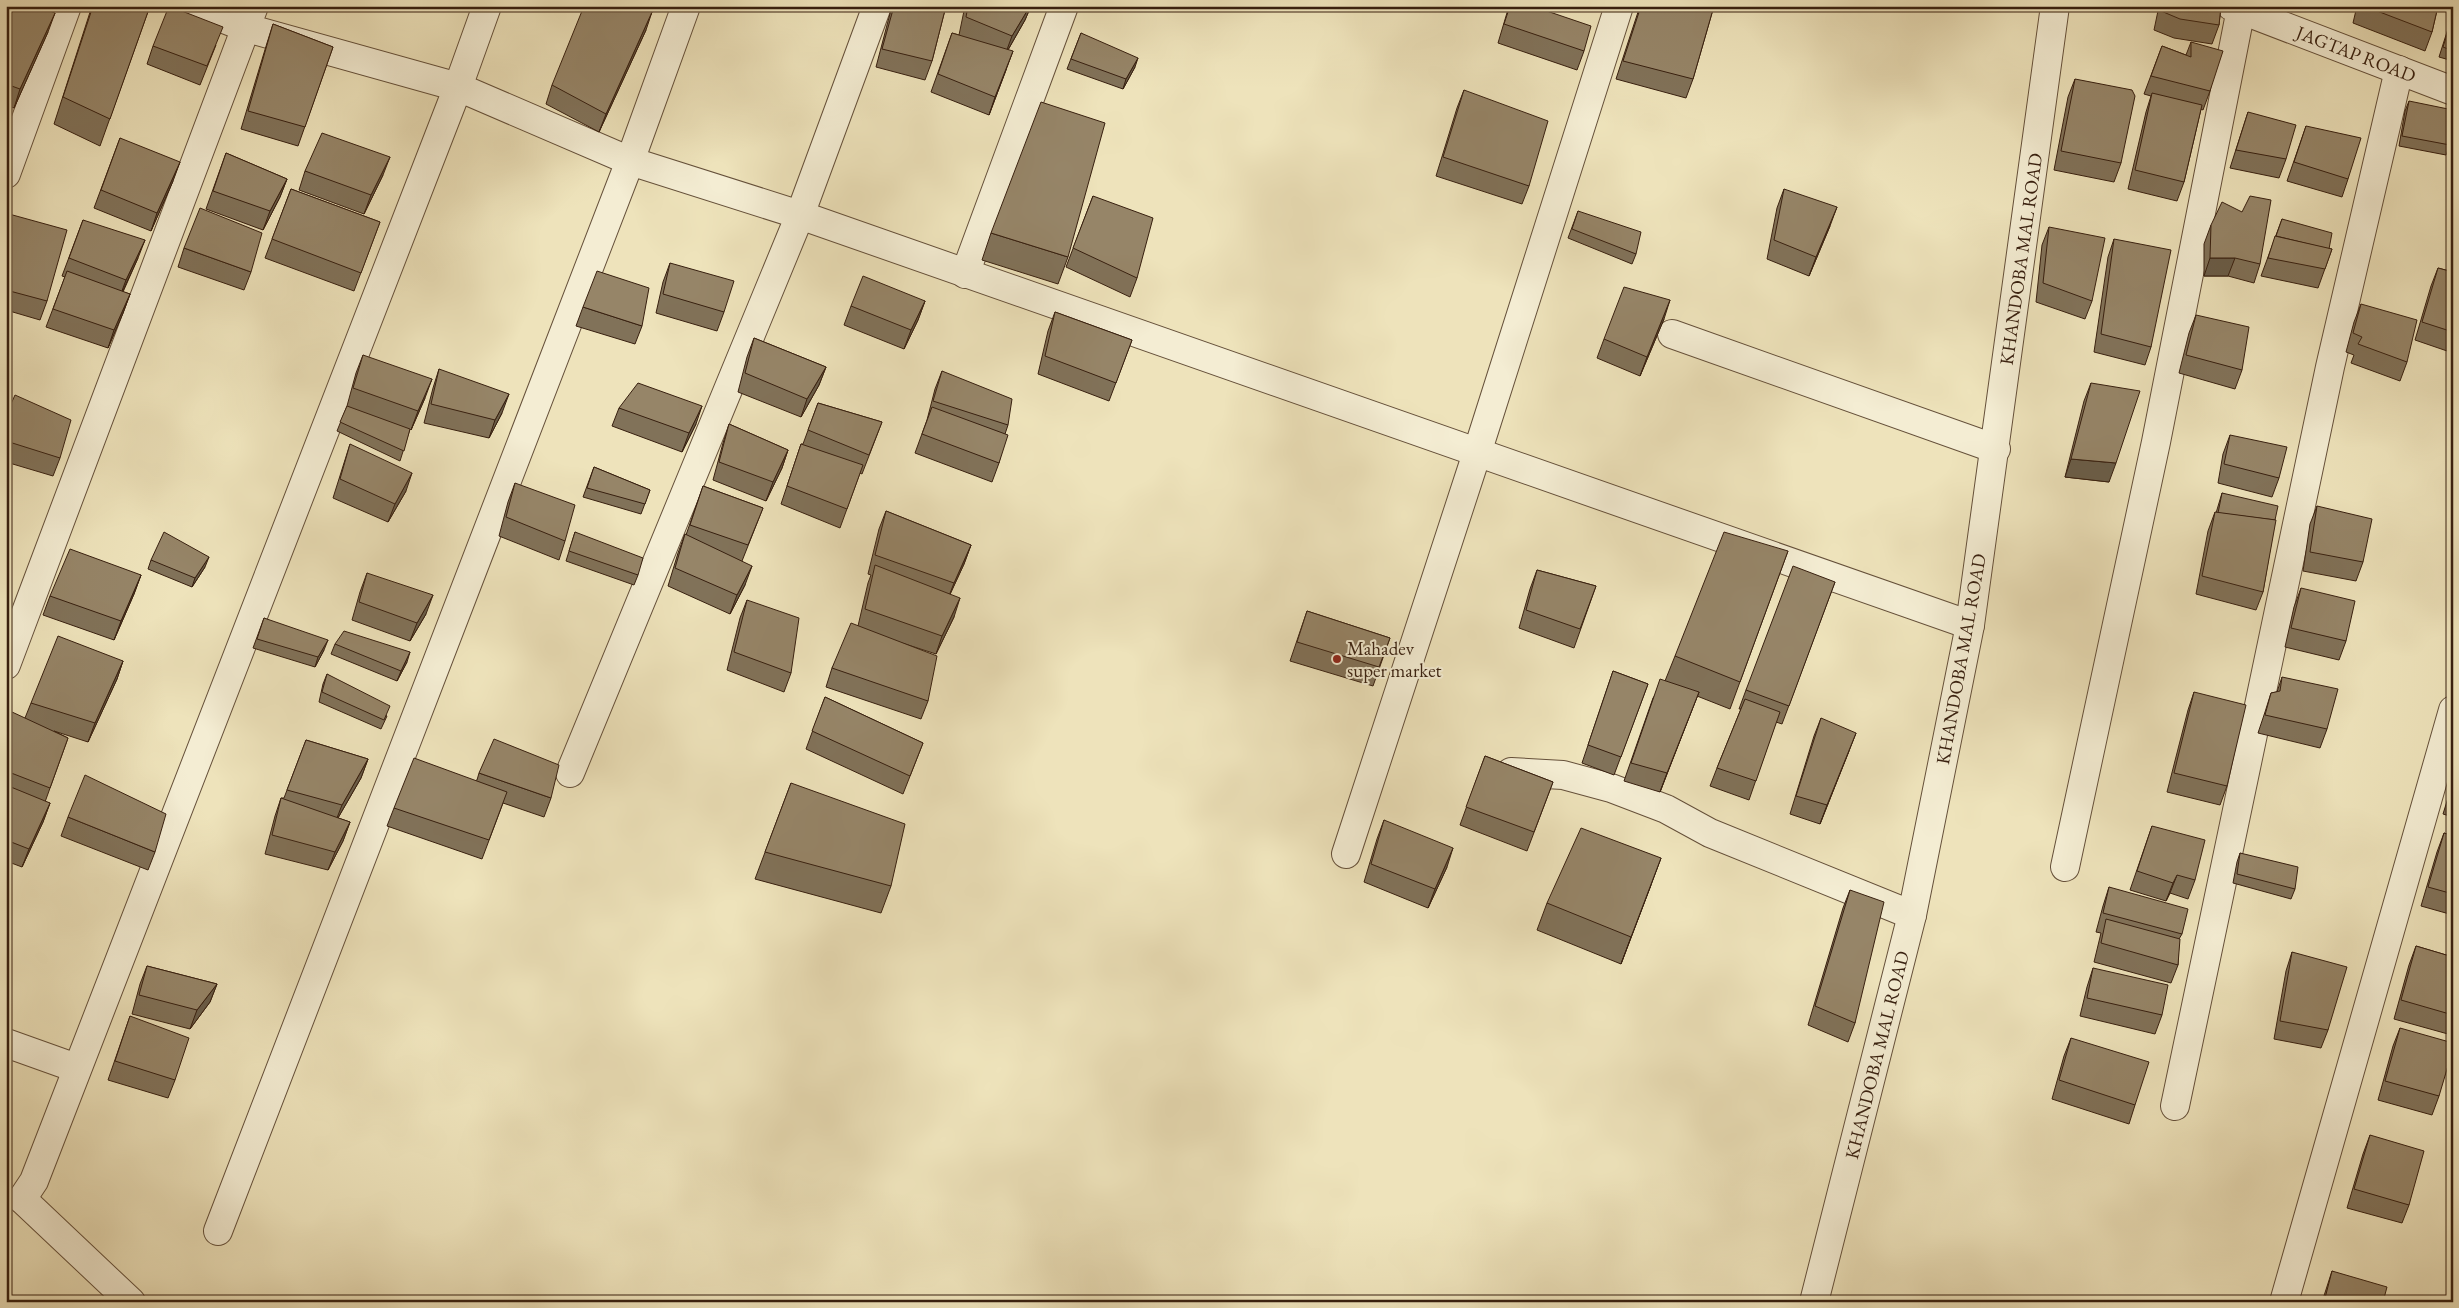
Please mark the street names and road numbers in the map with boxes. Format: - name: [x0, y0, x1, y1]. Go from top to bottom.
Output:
- street label: JAGTAP ROAD: [2291, 19, 2419, 88]
- street label: KHANDOBA MAL ROAD: [1994, 152, 2048, 366]
- street label: KHANDOBA MAL ROAD: [1930, 552, 1992, 766]
- street label: KHANDOBA MAL ROAD: [1839, 948, 1915, 1162]

